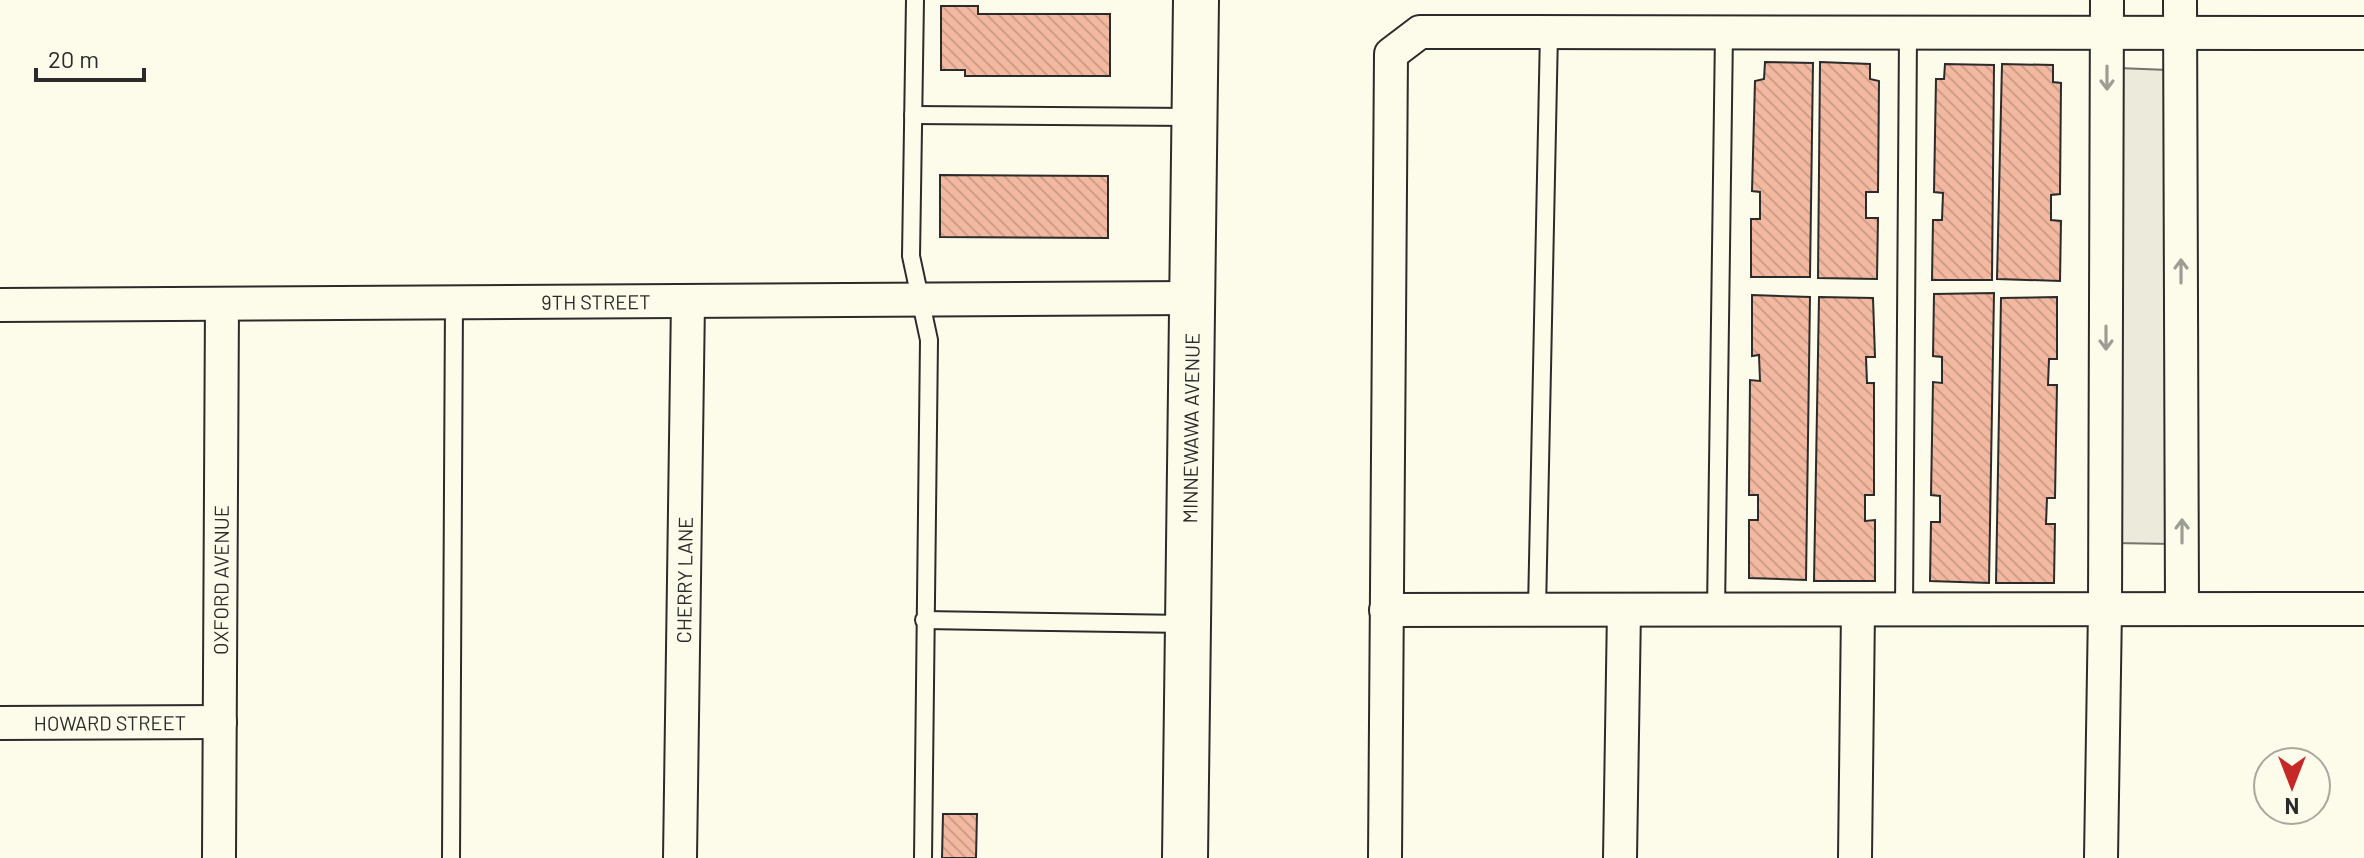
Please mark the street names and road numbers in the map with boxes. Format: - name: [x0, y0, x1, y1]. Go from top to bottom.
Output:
- street label: 9TH STREET: [541, 289, 651, 314]
- street label: MINNEWAWA AVENUE: [1177, 333, 1204, 523]
- street label: OXFORD AVENUE: [208, 505, 233, 655]
- street label: CHERRY LANE: [671, 517, 697, 644]
- street label: HOWARD STREET: [34, 710, 186, 735]

